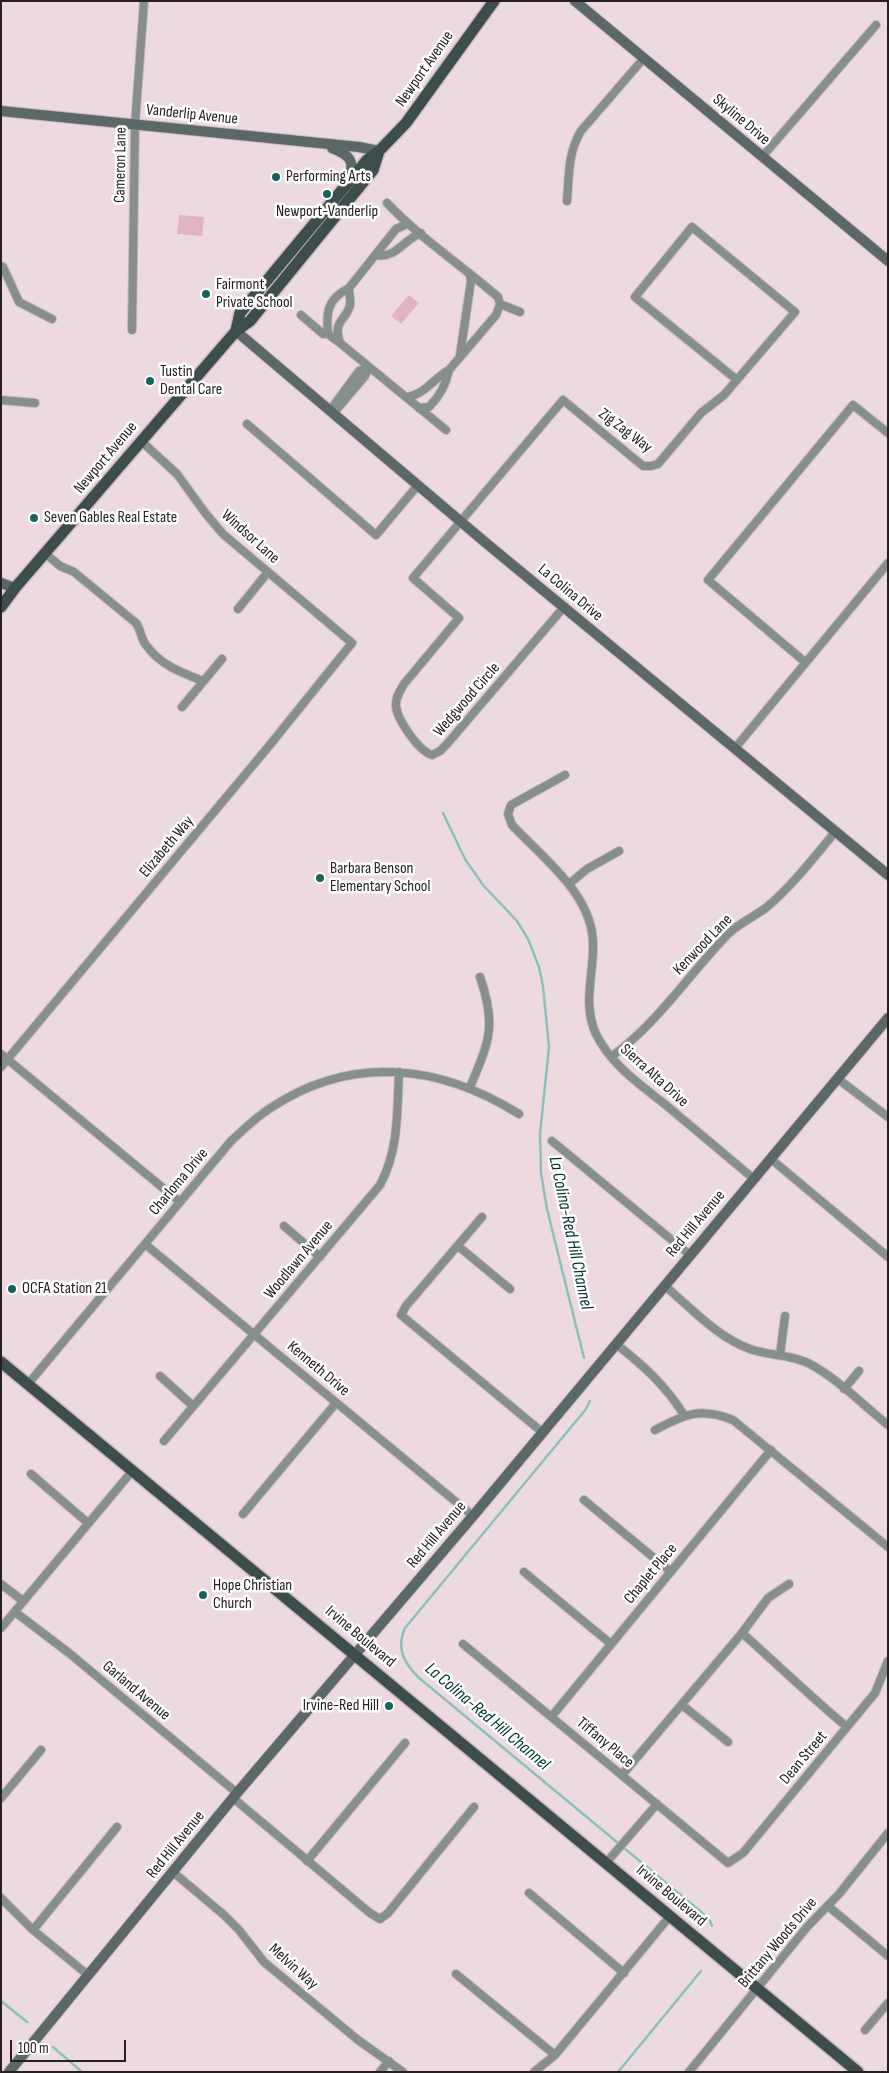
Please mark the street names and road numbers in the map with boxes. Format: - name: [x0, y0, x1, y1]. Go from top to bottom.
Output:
- street label: Newport Avenue: [392, 27, 458, 111]
- street label: Skyline Drive: [708, 90, 774, 150]
- street label: Vanderlip Avenue: [145, 101, 239, 129]
- street label: Cameron Lane: [111, 127, 131, 203]
- street label: Zig Zag Way: [594, 405, 656, 457]
- street label: Newport Avenue: [70, 418, 142, 498]
- street label: Windsor Lane: [217, 506, 283, 568]
- street label: La Colina Drive: [534, 560, 606, 626]
- street label: Wedgwood Circle: [430, 659, 504, 741]
- street label: Elizabeth Way: [136, 812, 198, 882]
- street label: Kenwood Lane: [669, 911, 737, 979]
- street label: Sierra Alta Drive: [616, 1040, 692, 1112]
- street label: Charloma Drive: [145, 1144, 213, 1220]
- street label: Red Hill Avenue: [662, 1187, 730, 1261]
- street label: Woodlawn Avenue: [261, 1217, 337, 1303]
- street label: Kenneth Drive: [283, 1337, 353, 1401]
- street label: Red Hill Avenue: [403, 1498, 471, 1572]
- street label: Chaplet Place: [620, 1540, 682, 1608]
- street label: Irvine Boulevard: [321, 1602, 399, 1672]
- street label: Garland Avenue: [98, 1657, 174, 1725]
- street label: Tiffany Place: [572, 1714, 638, 1772]
- street label: Dean Street: [776, 1727, 832, 1789]
- street label: Red Hill Avenue: [143, 1807, 209, 1883]
- street label: Irvine Boulevard: [632, 1861, 710, 1931]
- street label: Brittany Woods Drive: [735, 1894, 821, 1992]
- street label: Melvin Way: [264, 1940, 322, 1994]

